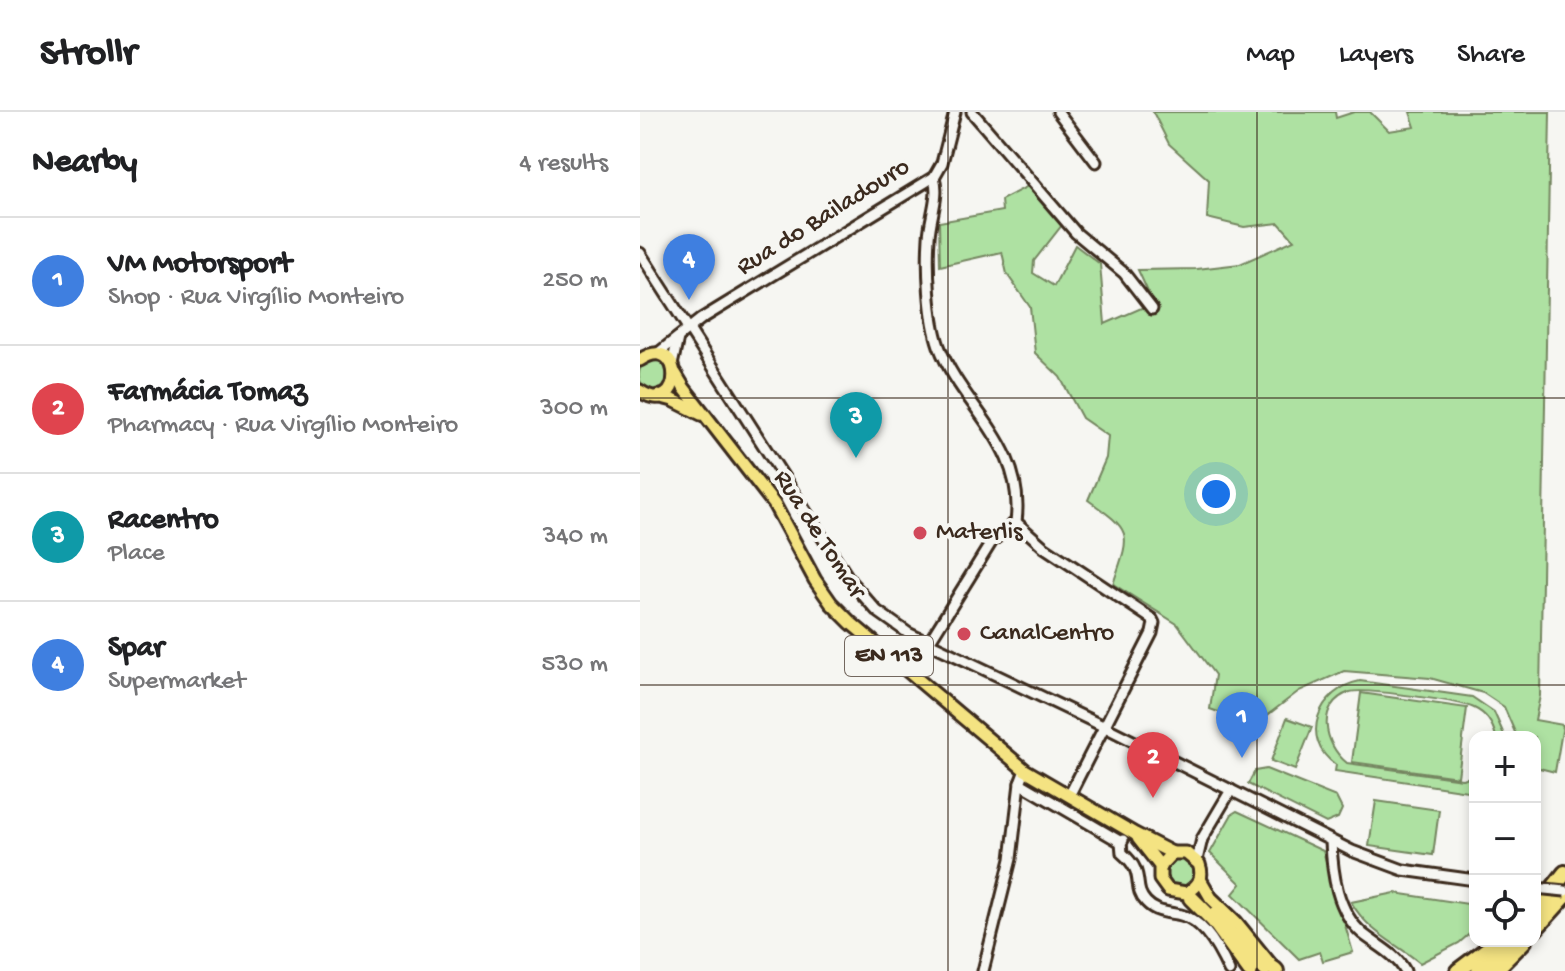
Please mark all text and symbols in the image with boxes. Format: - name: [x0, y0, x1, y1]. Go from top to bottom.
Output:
- text: Strollr: [40, 33, 137, 77]
- text: Map: [1246, 39, 1295, 72]
- text: Layers: [1339, 39, 1413, 72]
- text: Share: [1457, 39, 1525, 72]
- text: Nearby: [32, 144, 137, 184]
- text: 4 results: [519, 149, 608, 180]
- street label: Rua do Bailadouro: [732, 152, 916, 284]
- pin: 4: [663, 234, 715, 300]
- text: VM Motorsport: [108, 248, 292, 283]
- text: 1: [53, 266, 63, 297]
- text: 250 m: [542, 266, 608, 297]
- text: Shop · Rua Virgílio Monteiro: [108, 283, 404, 314]
- text: Farmácia Tomaz: [108, 376, 307, 411]
- pin: 3: [830, 392, 882, 458]
- text: 2: [52, 394, 64, 425]
- text: 300 m: [540, 394, 608, 425]
- text: Pharmacy · Rua Virgílio Monteiro: [108, 411, 458, 442]
- street label: Rua de Tomar: [765, 465, 873, 607]
- your location: [1196, 474, 1236, 514]
- text: Racentro: [108, 504, 219, 539]
- place label: Materlis: [936, 518, 1024, 549]
- text: 3: [51, 522, 65, 553]
- text: 340 m: [543, 522, 608, 553]
- marker: Materlis: [911, 524, 929, 542]
- text: Place: [108, 539, 165, 570]
- place label: CanalCentro: [980, 619, 1114, 650]
- marker: CanalCentro: [955, 625, 973, 643]
- text: Spar: [108, 632, 164, 667]
- road number: EN 113: [845, 636, 933, 676]
- text: 4: [52, 650, 64, 681]
- text: 530 m: [541, 650, 608, 681]
- text: Supermarket: [108, 667, 245, 698]
- pin: 1: [1216, 692, 1268, 758]
- map controls: [1469, 731, 1541, 947]
- button: +: [1469, 731, 1541, 803]
- pin: 2: [1127, 732, 1179, 798]
- button: −: [1469, 803, 1541, 875]
- button: locate: [1469, 875, 1541, 947]

